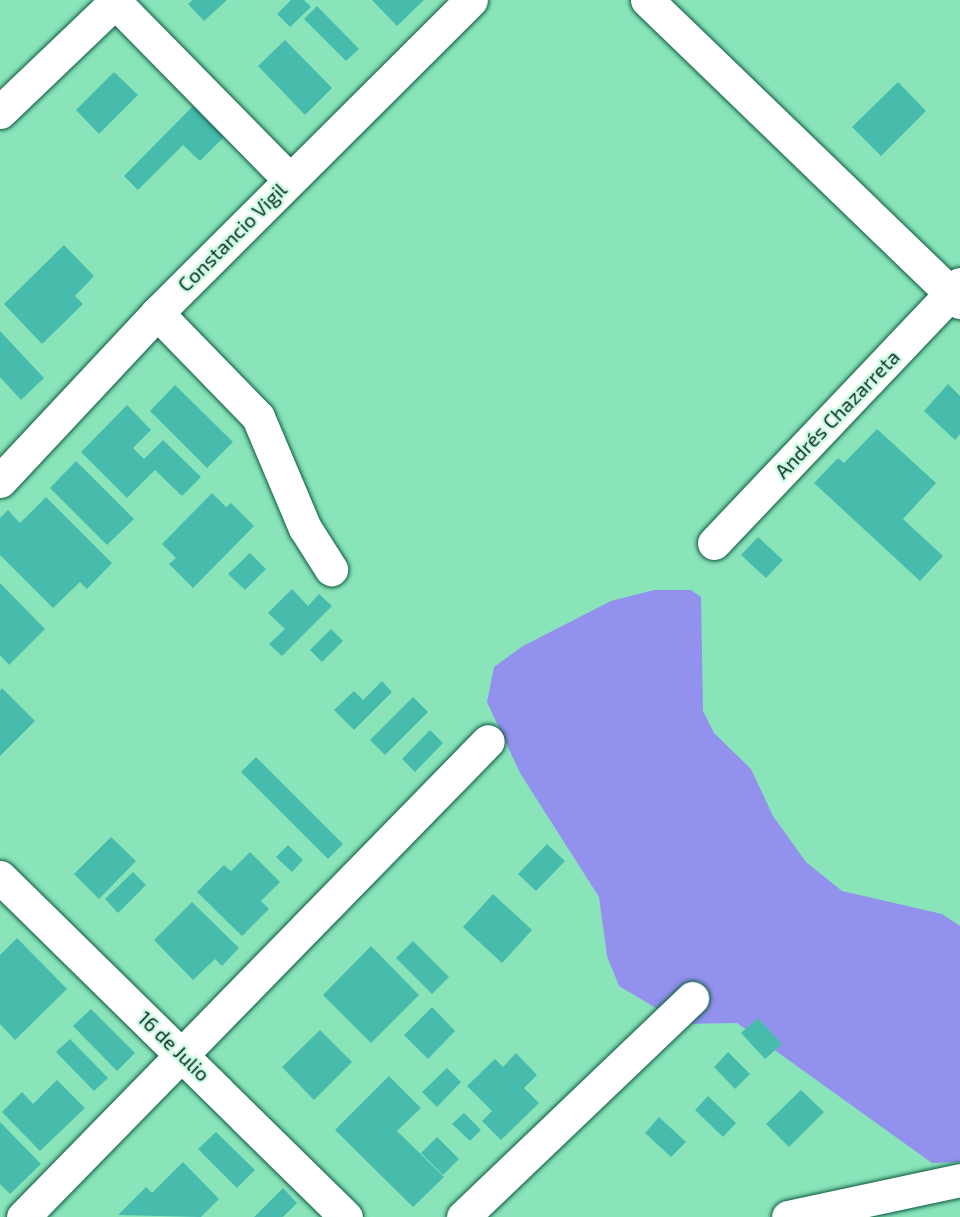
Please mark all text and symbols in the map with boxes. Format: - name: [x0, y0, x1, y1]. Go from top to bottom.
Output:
- street label: Constancio Vigil: [172, 177, 292, 297]
- street label: Andrés Chazarreta: [770, 345, 904, 483]
- street label: 16 de Julio: [133, 1006, 215, 1086]

